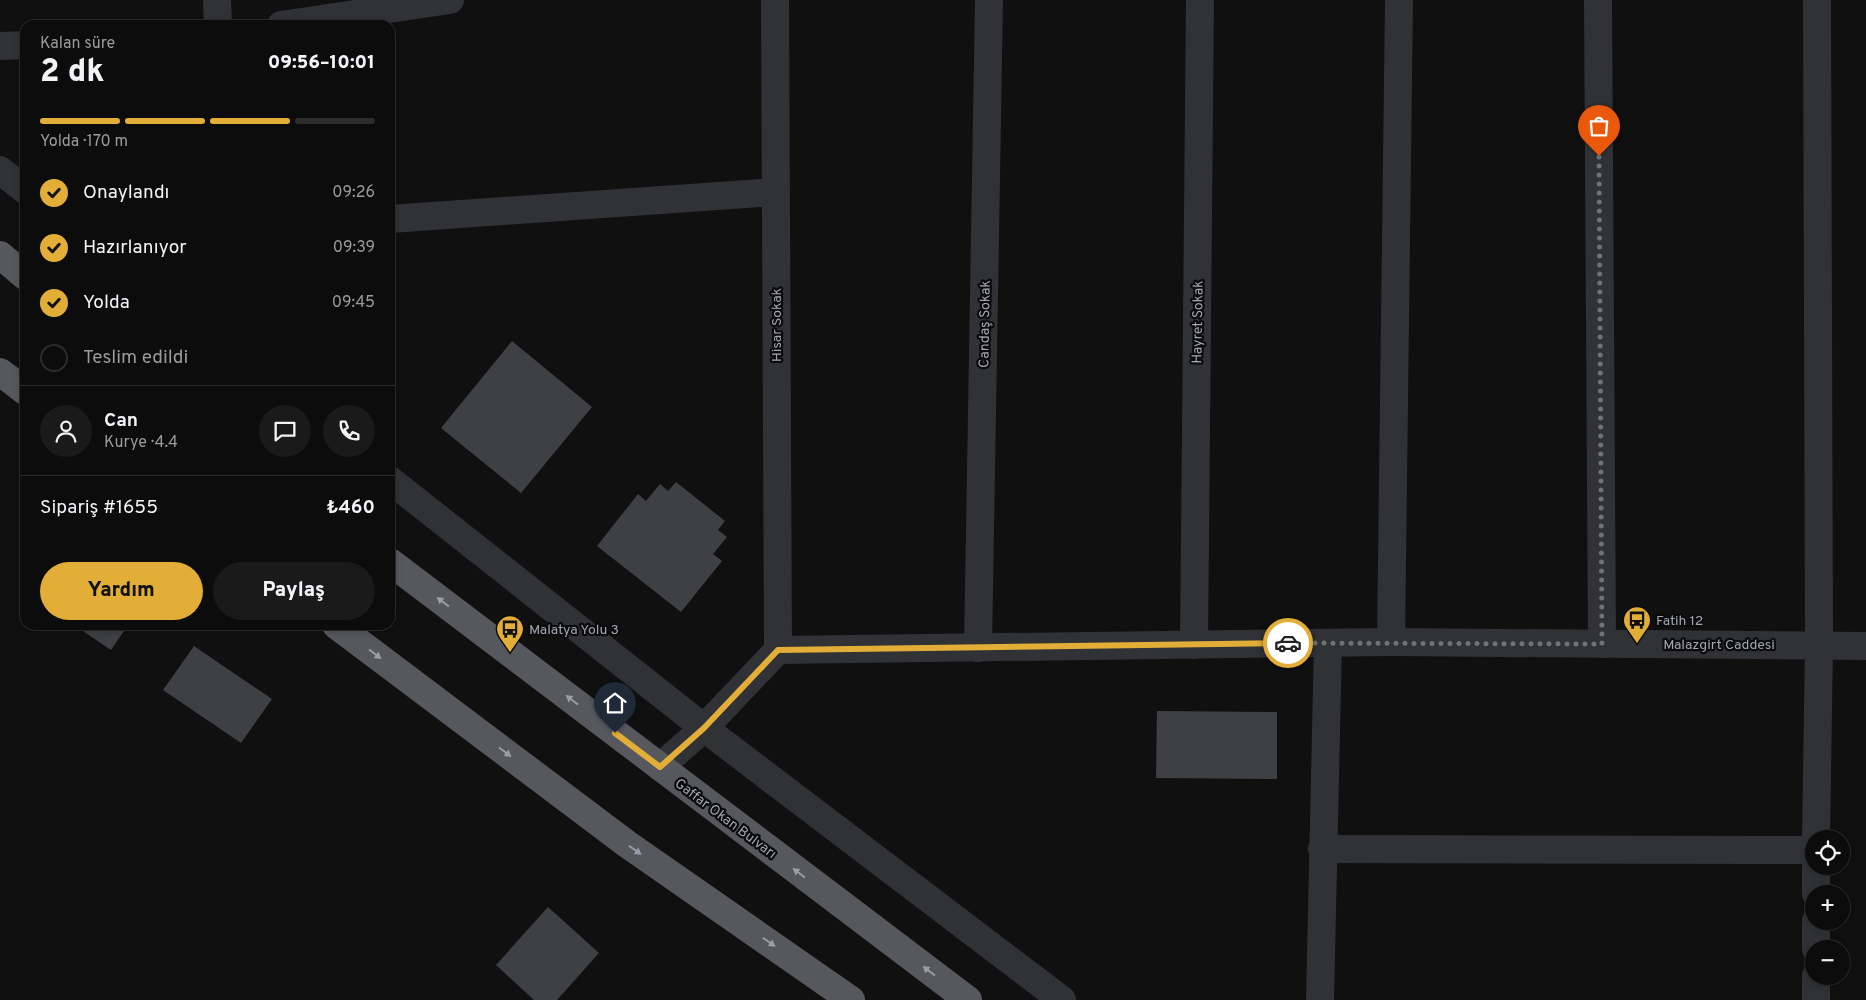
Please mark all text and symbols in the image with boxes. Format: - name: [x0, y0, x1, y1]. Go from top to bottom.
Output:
- text: Kalan süre: [40, 34, 115, 54]
- text: 09:56–10:01: [268, 51, 375, 75]
- text: 2 dk: [40, 53, 105, 93]
- pin: [1578, 105, 1620, 156]
- icon: bag: [1585, 112, 1613, 140]
- text: Yolda · 170 m: [40, 132, 128, 152]
- icon: check: [40, 179, 68, 207]
- text: Onaylandı: [83, 181, 169, 205]
- text: 09:26: [332, 183, 375, 203]
- icon: check: [40, 234, 68, 262]
- text: Hazırlanıyor: [83, 236, 187, 260]
- text: 09:39: [333, 238, 375, 258]
- street label: Candaş Sokak: [976, 280, 995, 368]
- street label: Hayret Sokak: [1189, 280, 1208, 364]
- street label: Hisar Sokak: [769, 288, 786, 362]
- icon: check: [40, 289, 68, 317]
- text: Yolda: [83, 291, 130, 315]
- text: 09:45: [332, 293, 375, 313]
- text: Teslim edildi: [83, 346, 188, 370]
- button: person: [40, 405, 92, 457]
- button: chat: [259, 405, 311, 457]
- button: phone: [323, 405, 375, 457]
- text: Can: [104, 409, 138, 433]
- text: Kurye · 4.4: [104, 433, 178, 453]
- text: Sipariş #1655: [40, 496, 158, 520]
- text: ₺460: [326, 496, 375, 520]
- button: Yardım: [40, 562, 203, 620]
- button: Paylaş: [213, 562, 375, 620]
- one-way arrow: [436, 597, 450, 607]
- bus stop icon: Fatih 12: [1622, 605, 1652, 644]
- place label: Fatih 12: [1656, 613, 1703, 630]
- bus stop icon: Malatya Yolu 3: [495, 614, 525, 653]
- courier: [1263, 618, 1313, 668]
- place label: Malatya Yolu 3: [529, 622, 619, 639]
- icon: car: [1274, 629, 1302, 657]
- street label: Malazgirt Caddesi: [1663, 637, 1775, 654]
- one-way arrow: [368, 649, 381, 660]
- pin: [594, 682, 636, 733]
- icon: home: [601, 689, 629, 717]
- one-way arrow: [566, 695, 579, 706]
- one-way arrow: [498, 747, 512, 757]
- street label: Gaffar Okan Bulvarı: [671, 775, 779, 863]
- map controls: [1805, 830, 1850, 985]
- button: locate: [1805, 830, 1850, 875]
- one-way arrow: [628, 845, 642, 855]
- one-way arrow: [793, 867, 806, 878]
- button: +: [1805, 885, 1850, 930]
- one-way arrow: [762, 937, 775, 947]
- button: −: [1805, 940, 1850, 985]
- one-way arrow: [923, 965, 936, 976]

